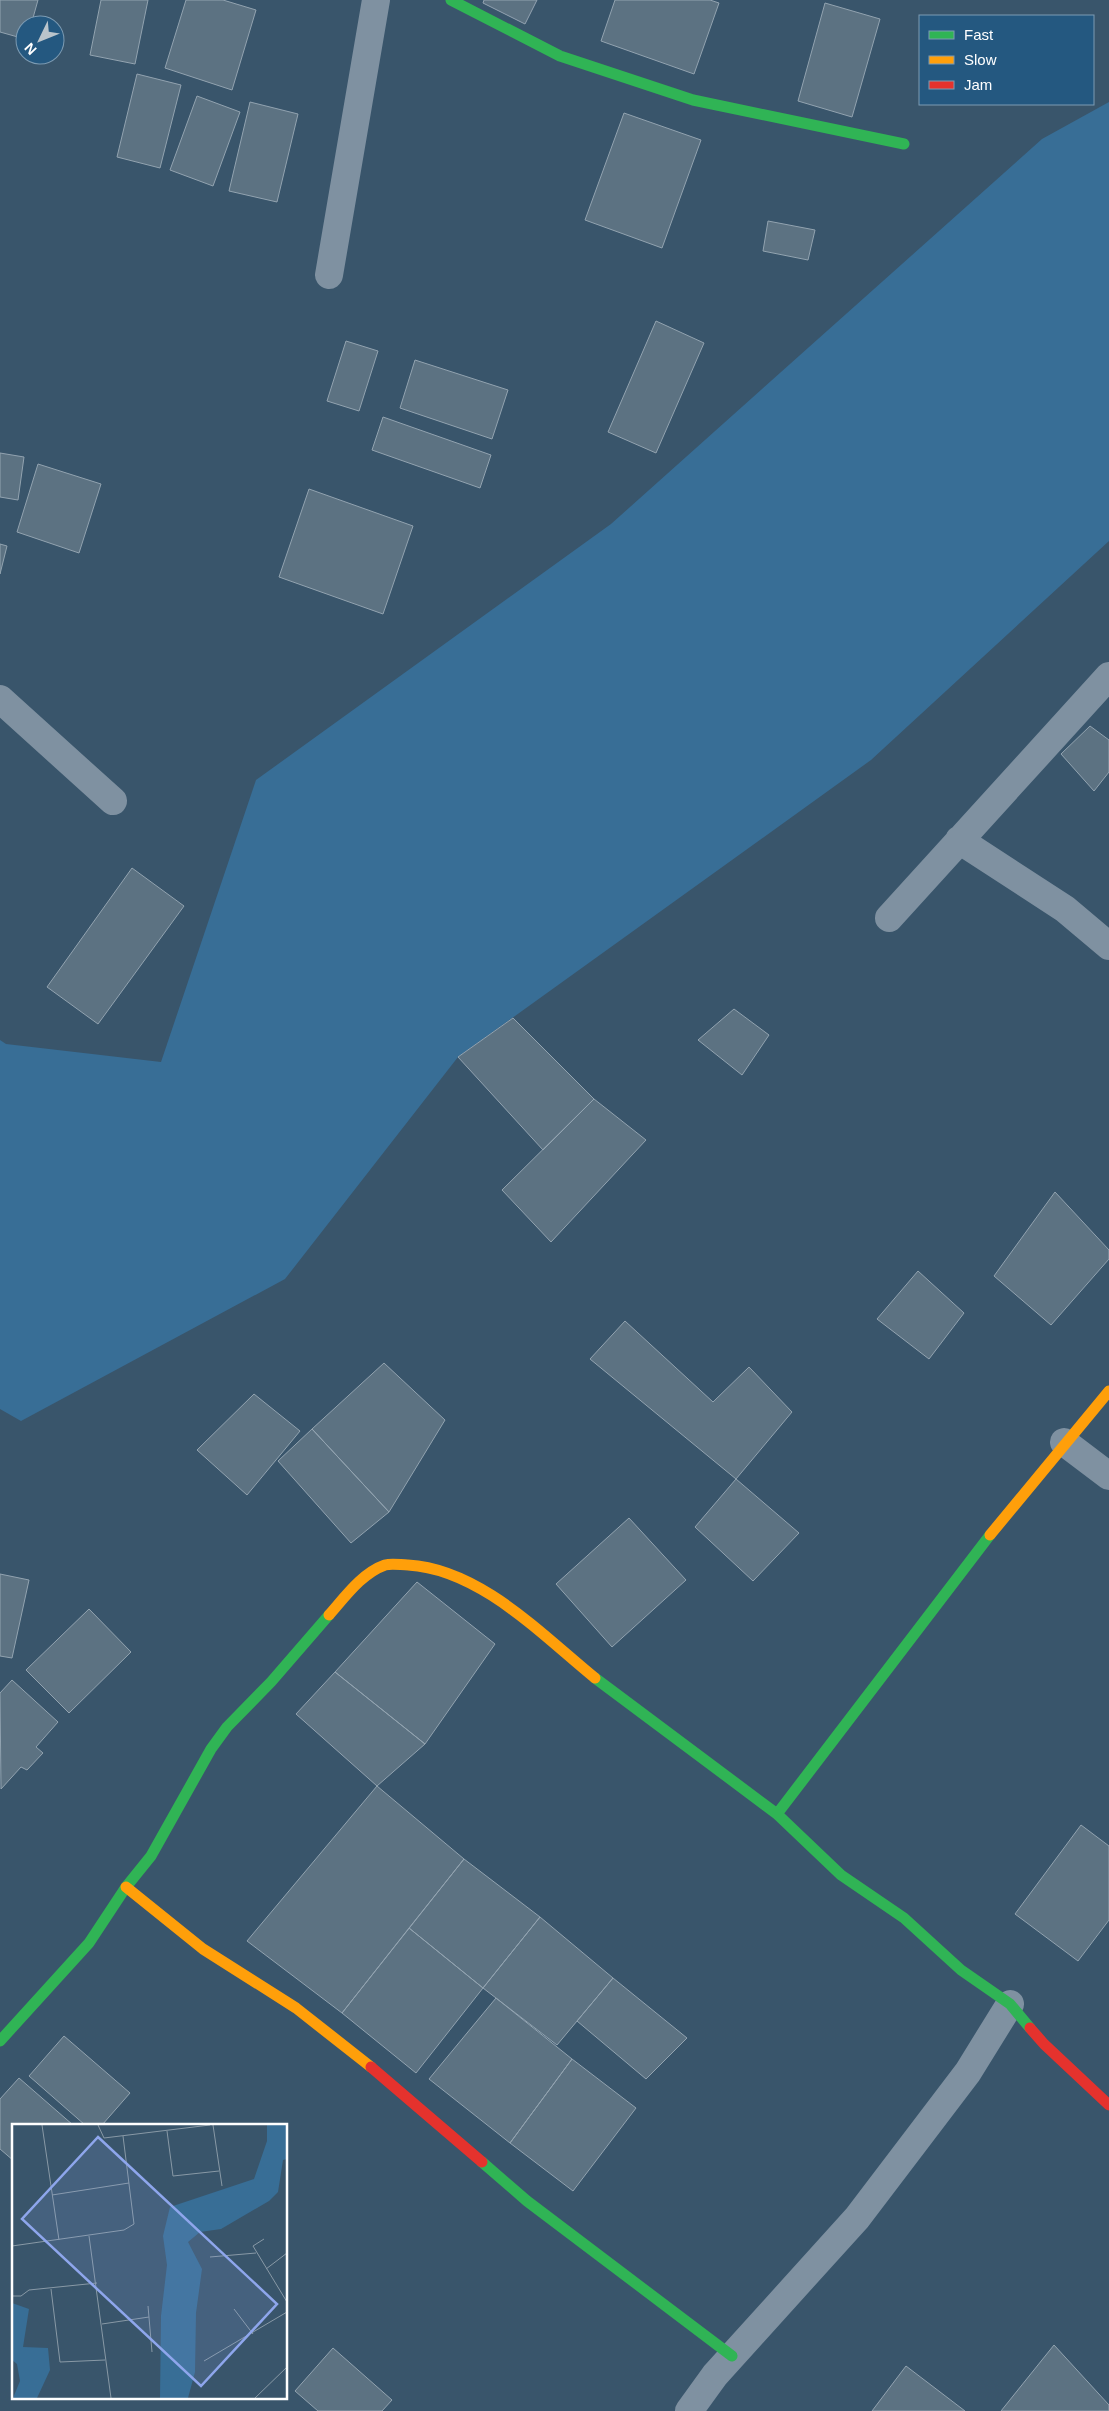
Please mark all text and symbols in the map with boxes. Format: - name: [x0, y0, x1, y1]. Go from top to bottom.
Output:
- north arrow: [15, 15, 65, 65]
- legend: [919, 15, 1094, 105]
- text: Fast: [964, 26, 994, 43]
- text: N: [21, 40, 40, 58]
- text: Slow: [964, 51, 997, 68]
- text: Jam: [964, 76, 992, 93]
- inset map: [12, 2124, 288, 2398]

